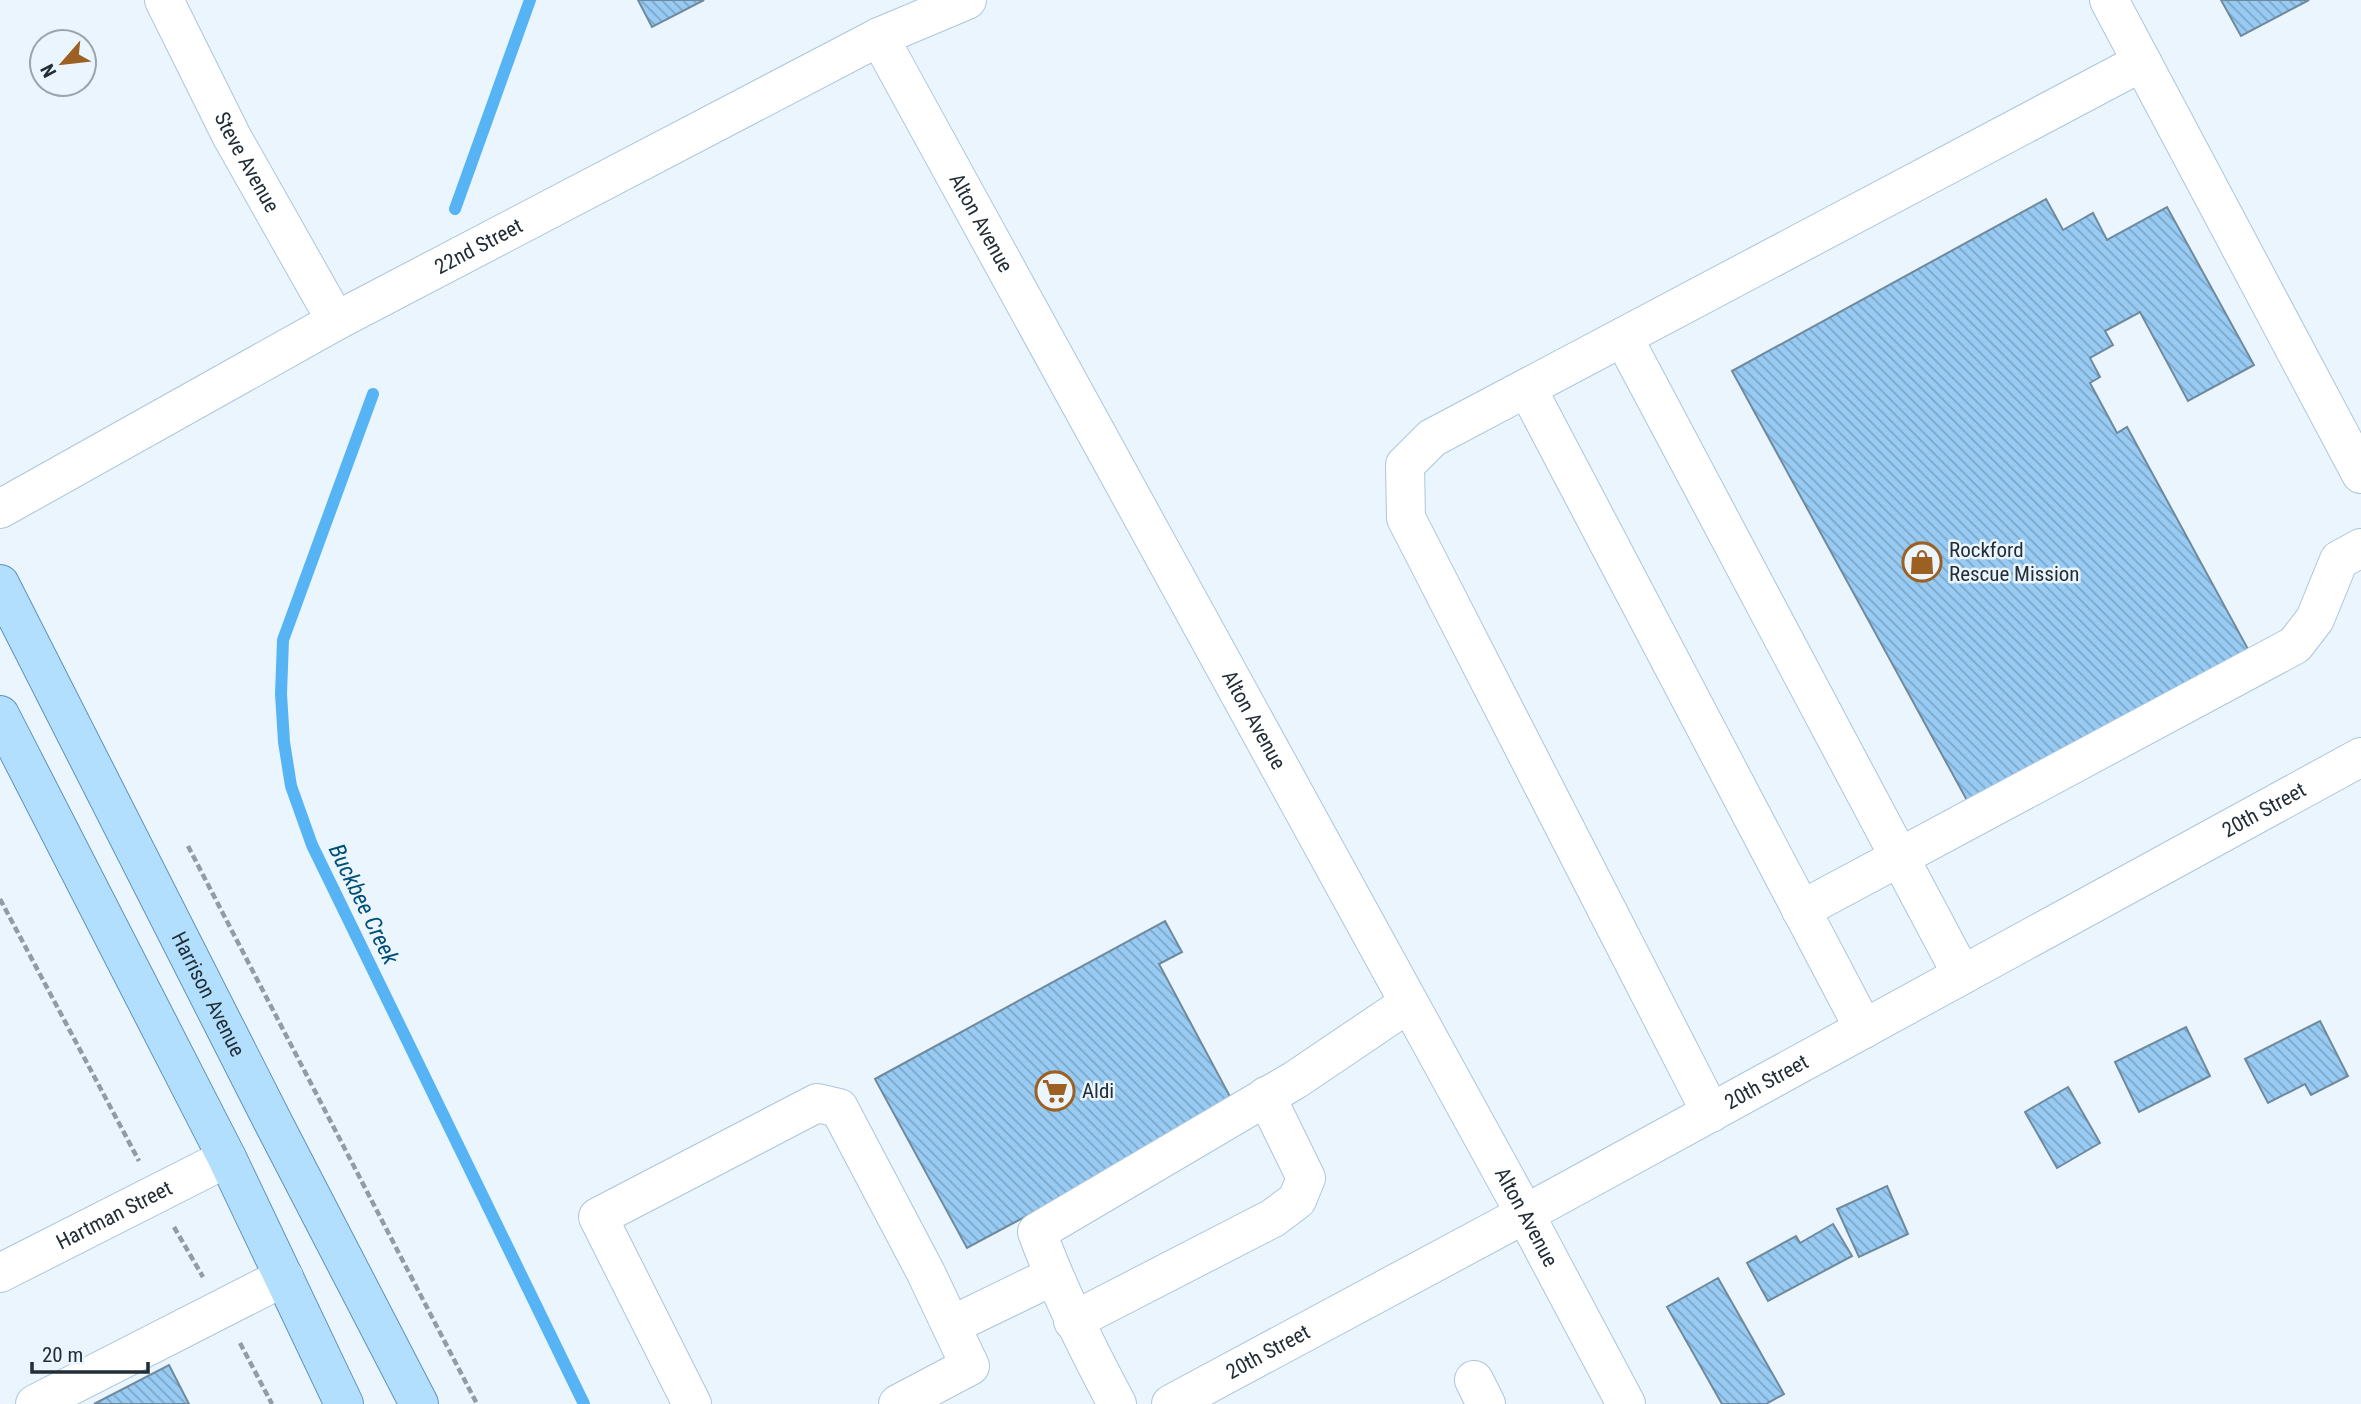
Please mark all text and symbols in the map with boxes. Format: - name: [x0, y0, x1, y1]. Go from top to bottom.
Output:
- north arrow: [28, 28, 98, 98]
- text: N: [36, 60, 61, 81]
- street label: Steve Avenue: [210, 108, 284, 217]
- street label: Alton Avenue: [944, 169, 1018, 277]
- street label: 22nd Street: [431, 214, 526, 279]
- place label: Rockford Rescue Mission: [1949, 538, 2079, 586]
- shop icon: Rockford Rescue Mission: [1901, 541, 1943, 583]
- street label: Alton Avenue: [1217, 666, 1291, 774]
- street label: 20th Street: [2218, 778, 2310, 842]
- water label: Buckbee Creek: [323, 840, 405, 970]
- street label: Harrison Avenue: [167, 928, 250, 1061]
- street label: 20th Street: [1721, 1050, 1812, 1114]
- supermarket icon: Aldi: [1034, 1070, 1076, 1112]
- place label: Aldi: [1082, 1079, 1114, 1103]
- street label: Alton Avenue: [1490, 1163, 1563, 1271]
- street label: Hartman Street: [52, 1176, 176, 1254]
- street label: 20th Street: [1222, 1320, 1314, 1384]
- scale bar: [32, 1330, 147, 1374]
- text: 20 m: [42, 1343, 83, 1367]

